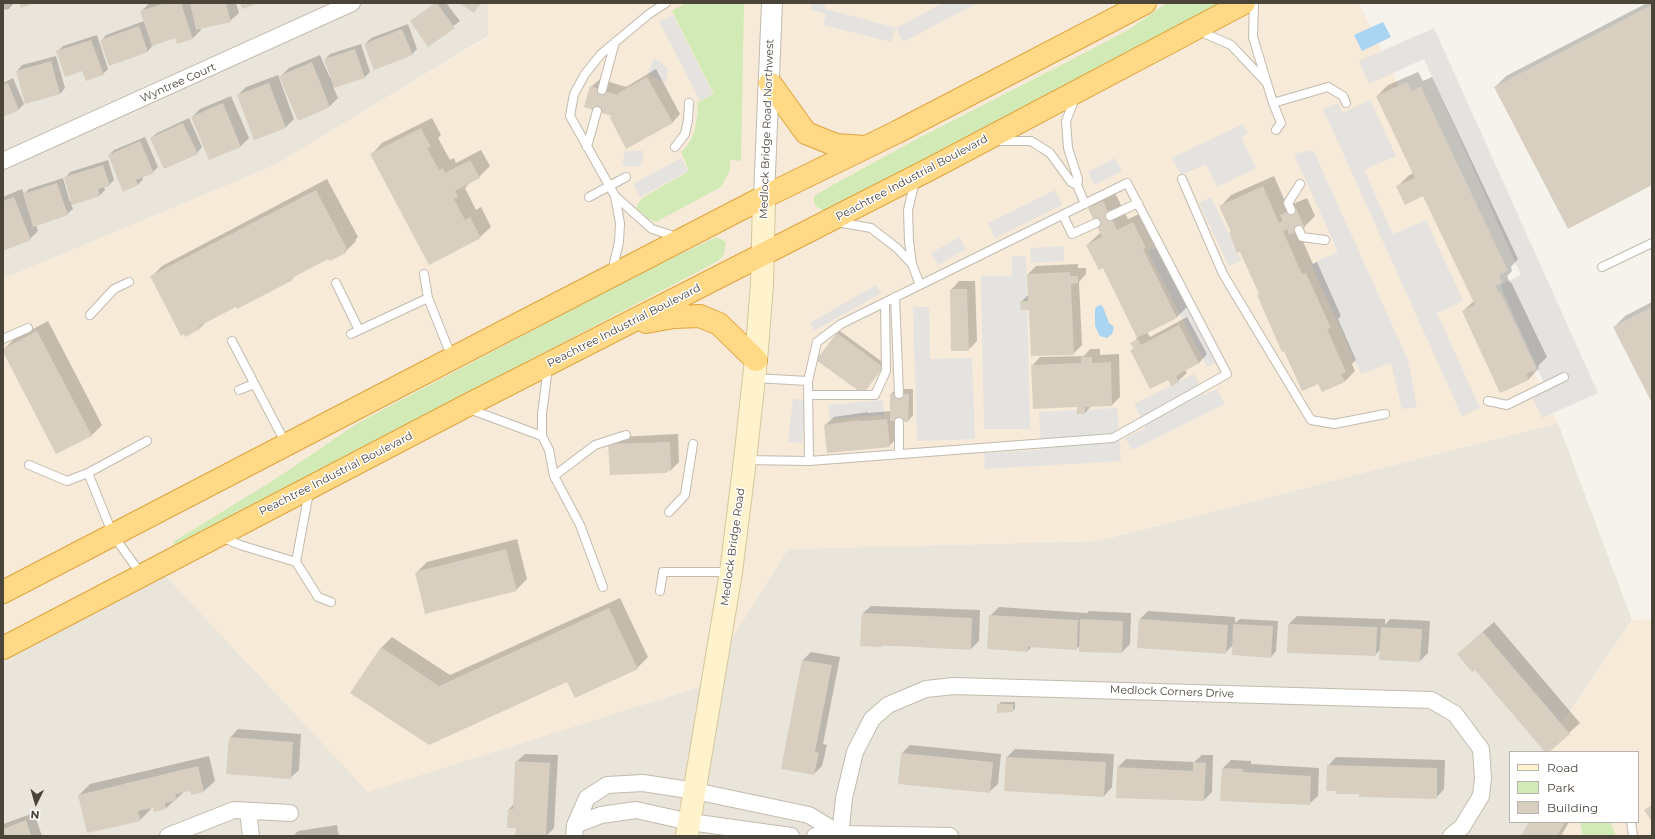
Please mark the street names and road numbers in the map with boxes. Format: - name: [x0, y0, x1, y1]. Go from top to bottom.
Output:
- street label: Medlock Bridge Road Northwest: [757, 39, 777, 219]
- street label: Wyntree Court: [138, 60, 218, 106]
- street label: Peachtree Industrial Boulevard: [834, 132, 990, 224]
- street label: Peachtree Industrial Boulevard: [545, 281, 703, 371]
- street label: Peachtree Industrial Boulevard: [257, 429, 415, 519]
- street label: Medlock Bridge Road: [718, 487, 748, 607]
- street label: Medlock Corners Drive: [1110, 683, 1234, 701]

